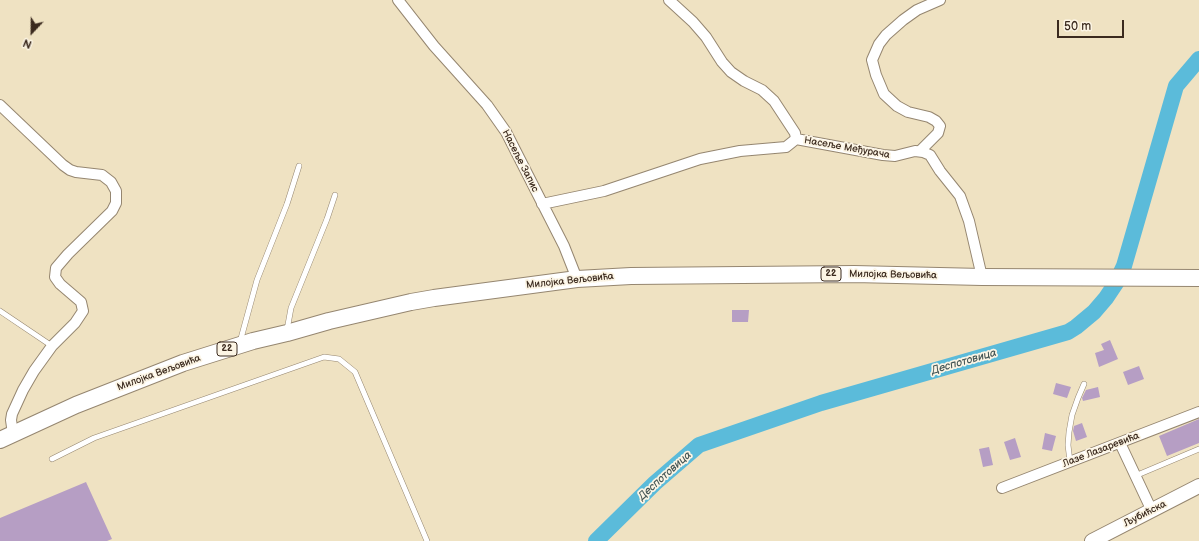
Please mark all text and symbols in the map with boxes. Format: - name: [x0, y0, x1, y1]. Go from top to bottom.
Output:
- north arrow: [12, 12, 52, 52]
- scale bar: [1059, 12, 1126, 38]
- text: 50 m: [1064, 19, 1091, 34]
- text: N: [21, 36, 34, 51]
- street label: Насеље Запис: [499, 128, 541, 194]
- street label: Насеље Међурача: [803, 135, 891, 161]
- road number: 22: [821, 267, 841, 281]
- street label: Милојка Вељовића: [849, 268, 937, 282]
- street label: Милојка Вељовића: [526, 270, 614, 292]
- road number: 22: [217, 342, 237, 356]
- water label: Деспотовица: [930, 346, 998, 378]
- street label: Милојка Вељовића: [116, 352, 202, 394]
- street label: Лазе Лазаревића: [1061, 430, 1141, 470]
- water label: Деспотовица: [636, 449, 694, 503]
- street label: Љубићска: [1122, 498, 1168, 530]

